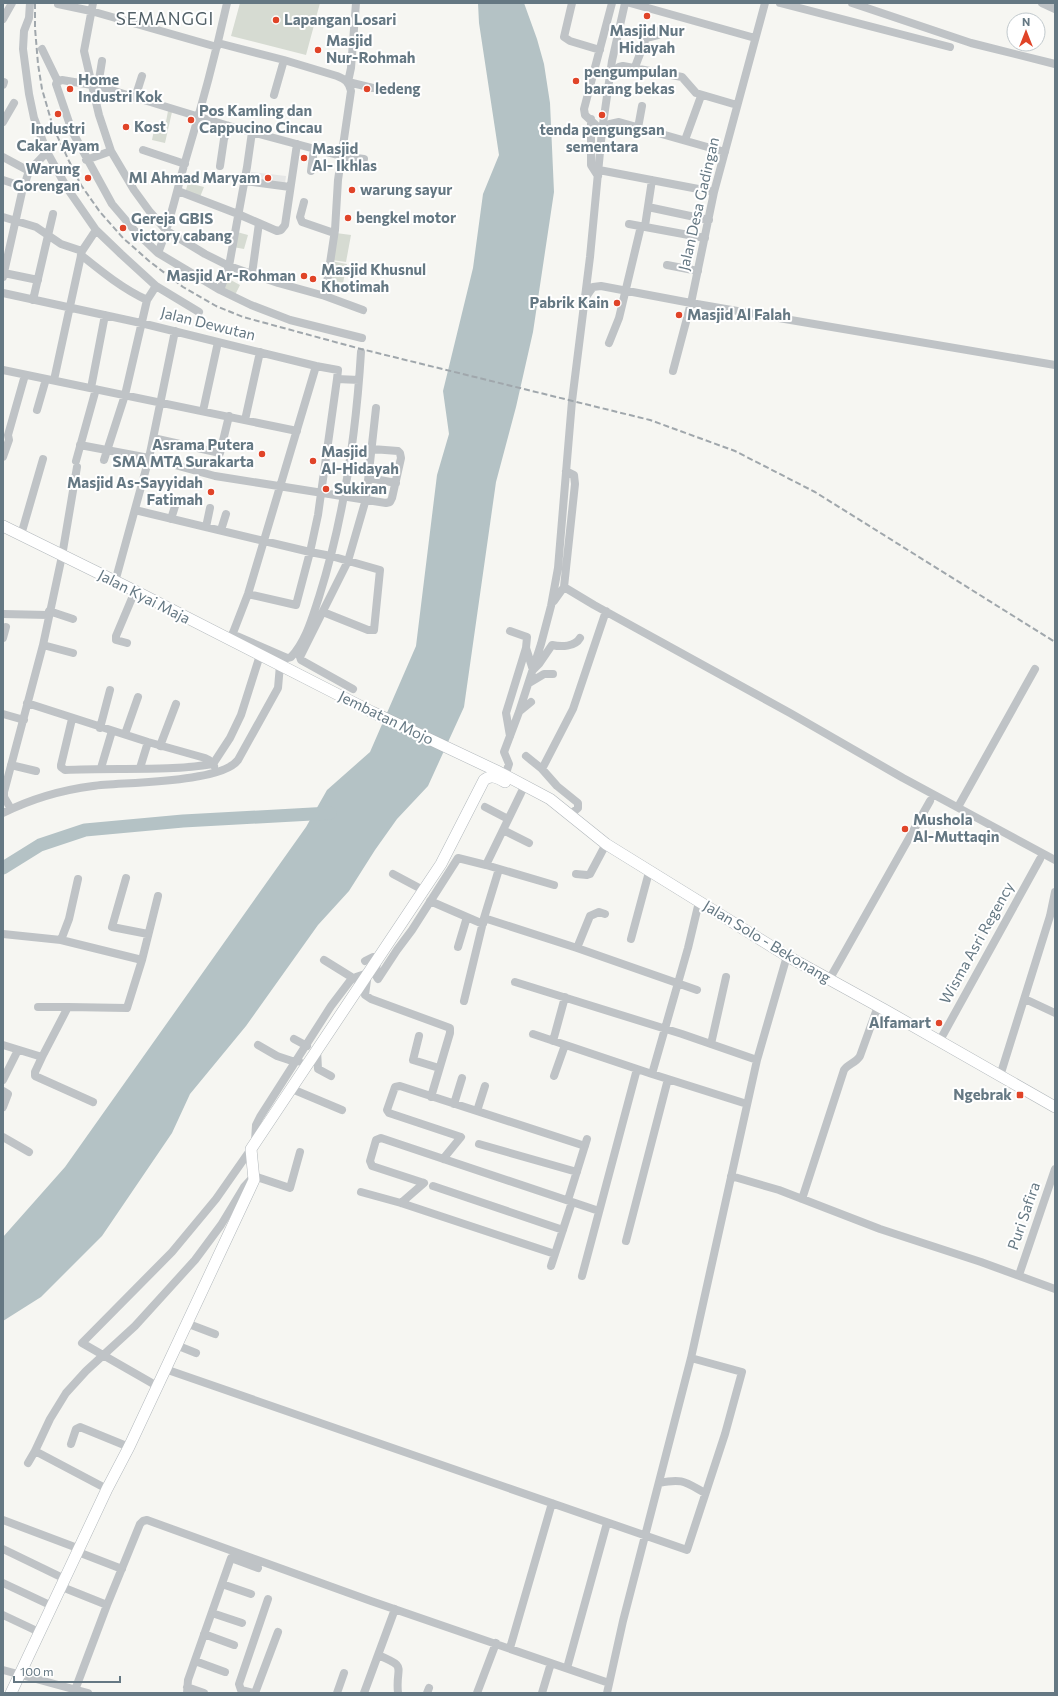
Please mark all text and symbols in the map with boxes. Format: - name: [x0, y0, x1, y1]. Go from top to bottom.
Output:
- district label: SEMANGGI: [116, 8, 214, 29]
- place label: Lapangan Losari: [284, 10, 397, 28]
- marker: Masjid Nur Hidayah: [642, 11, 652, 21]
- north arrow: [1006, 12, 1046, 52]
- marker: Lapangan Losari: [271, 15, 281, 25]
- text: N: [1022, 15, 1030, 28]
- place label: Masjid Nur Hidayah: [609, 21, 685, 56]
- place label: Masjid Nur-Rohmah: [326, 31, 416, 66]
- marker: Masjid Nur-Rohmah: [313, 45, 323, 55]
- place label: pengumpulan barang bekas: [584, 62, 677, 97]
- place label: Home Industri Kok: [78, 70, 163, 105]
- marker: pengumpulan barang bekas: [571, 76, 581, 86]
- place label: ledeng: [375, 79, 421, 97]
- marker: Home Industri Kok: [65, 84, 75, 94]
- marker: ledeng: [362, 84, 372, 94]
- place label: Pos Kamling dan Cappucino Cincau: [199, 101, 322, 136]
- marker: Industri Cakar Ayam: [53, 109, 63, 119]
- marker: tenda pengungsan sementara: [597, 110, 607, 120]
- marker: Pos Kamling dan Cappucino Cincau: [186, 115, 196, 125]
- place label: Kost: [134, 117, 166, 135]
- place label: Industri Cakar Ayam: [17, 119, 99, 154]
- place label: tenda pengungsan sementara: [539, 120, 665, 155]
- marker: Kost: [121, 122, 131, 132]
- street label: Jalan Desa Gadingan: [674, 135, 722, 272]
- place label: Masjid Al- Ikhlas: [312, 139, 377, 174]
- marker: Masjid Al- Ikhlas: [299, 153, 309, 163]
- place label: Warung Gorengan: [13, 159, 80, 194]
- place label: MI Ahmad Maryam: [128, 168, 260, 186]
- marker: Warung Gorengan: [83, 173, 93, 183]
- marker: MI Ahmad Maryam: [263, 173, 273, 183]
- place label: warung sayur: [360, 180, 452, 198]
- marker: warung sayur: [347, 185, 357, 195]
- place label: bengkel motor: [356, 208, 456, 226]
- place label: Gereja GBIS victory cabang: [131, 209, 232, 244]
- marker: bengkel motor: [343, 213, 353, 223]
- marker: Gereja GBIS victory cabang: [118, 223, 128, 233]
- place label: Masjid Khusnul Khotimah: [321, 260, 426, 295]
- place label: Masjid Ar-Rohman: [166, 266, 296, 284]
- marker: Masjid Ar-Rohman: [299, 271, 309, 281]
- marker: Masjid Khusnul Khotimah: [308, 274, 318, 284]
- place label: Pabrik Kain: [529, 293, 609, 311]
- marker: Pabrik Kain: [612, 298, 622, 308]
- street label: Jalan Dewutan: [159, 303, 258, 344]
- place label: Masjid Al Falah: [687, 305, 791, 323]
- marker: Masjid Al Falah: [674, 310, 684, 320]
- place label: Asrama Putera SMA MTA Surakarta: [113, 435, 254, 470]
- place label: Masjid Al-Hidayah: [321, 442, 399, 477]
- marker: Asrama Putera SMA MTA Surakarta: [257, 449, 267, 459]
- marker: Masjid Al-Hidayah: [308, 456, 318, 466]
- place label: Masjid As-Sayyidah Fatimah: [67, 473, 203, 508]
- place label: Sukiran: [334, 479, 387, 497]
- marker: Sukiran: [321, 484, 331, 494]
- marker: Masjid As-Sayyidah Fatimah: [206, 487, 216, 497]
- street label: Jalan Kyai Maja: [95, 565, 193, 627]
- street label: Jembatan Mojo: [336, 686, 437, 748]
- place label: Mushola Al-Muttaqin: [913, 810, 999, 845]
- marker: Mushola Al-Muttaqin: [900, 824, 910, 834]
- street label: Wisma Asri Regency: [935, 878, 1017, 1007]
- street label: Jalan Solo - Bekonang: [701, 896, 834, 986]
- place label: Alfamart: [869, 1013, 931, 1031]
- marker: Alfamart: [934, 1018, 944, 1028]
- place label: Ngebrak: [953, 1085, 1012, 1103]
- marker: Ngebrak: [1015, 1090, 1025, 1100]
- street label: Puri Safira: [1003, 1179, 1043, 1252]
- scale bar: [14, 1658, 120, 1684]
- text: 100 m: [20, 1664, 54, 1678]

